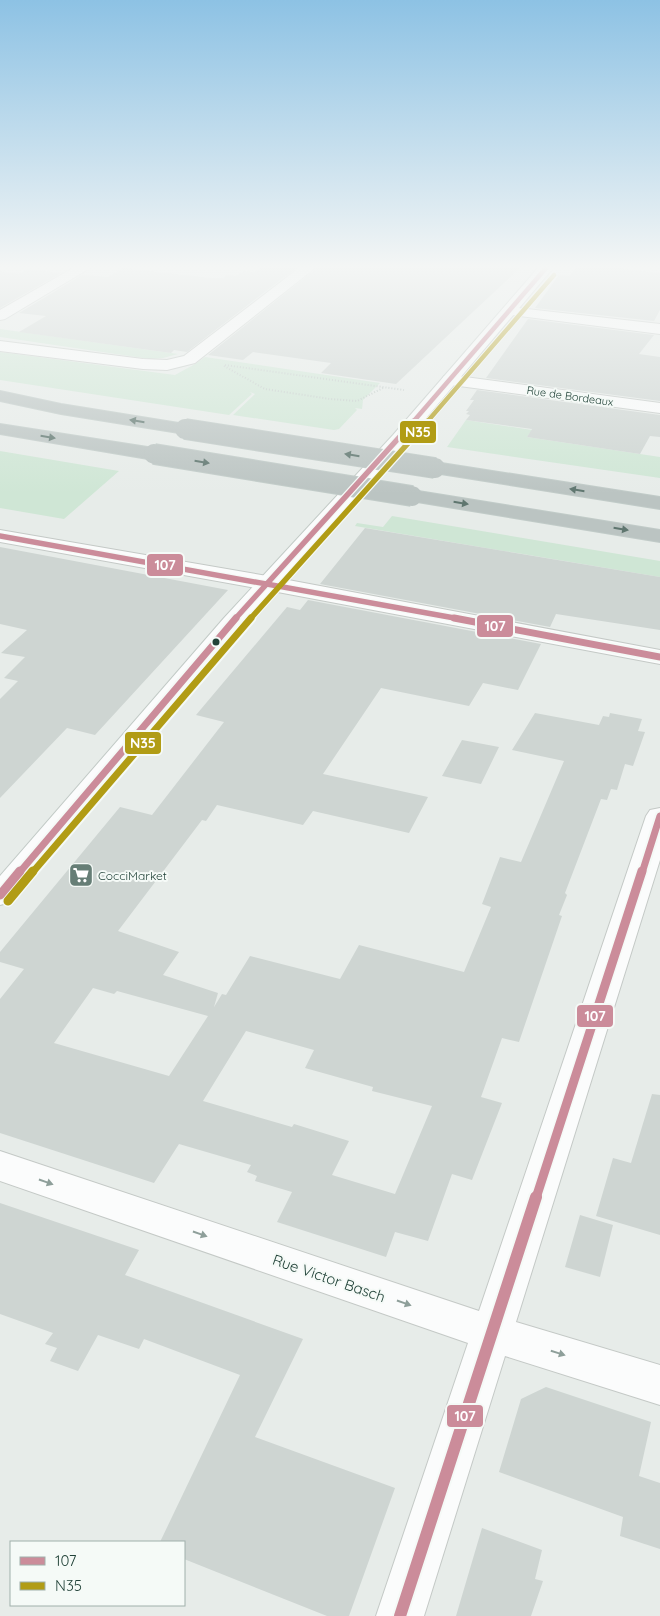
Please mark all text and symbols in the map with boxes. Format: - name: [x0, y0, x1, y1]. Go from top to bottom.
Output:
- street label: Rue de Bordeaux: [526, 383, 614, 409]
- one-way arrow: [129, 417, 145, 425]
- line badge: N35: [399, 420, 437, 444]
- text: N35: [405, 423, 431, 441]
- one-way arrow: [40, 433, 56, 441]
- one-way arrow: [343, 451, 359, 459]
- one-way arrow: [194, 458, 210, 466]
- one-way arrow: [569, 486, 585, 494]
- one-way arrow: [453, 500, 469, 508]
- one-way arrow: [613, 526, 629, 534]
- line badge: 107: [146, 553, 184, 577]
- text: 107: [154, 556, 176, 574]
- line badge: 107: [476, 614, 514, 638]
- text: 107: [484, 617, 506, 635]
- unlabelled marker: [211, 637, 221, 647]
- line badge: N35: [124, 731, 162, 755]
- text: N35: [130, 734, 156, 752]
- supermarket icon: CocciMarket: [68, 862, 94, 888]
- place label: CocciMarket: [98, 868, 167, 883]
- line badge: 107: [576, 1004, 614, 1028]
- text: 107: [584, 1007, 606, 1025]
- one-way arrow: [39, 1178, 54, 1186]
- one-way arrow: [193, 1230, 208, 1238]
- street label: Rue Victor Basch: [270, 1250, 388, 1306]
- one-way arrow: [396, 1300, 411, 1307]
- one-way arrow: [551, 1350, 566, 1358]
- line badge: 107: [446, 1404, 484, 1428]
- text: 107: [454, 1407, 476, 1425]
- legend: [10, 1541, 185, 1606]
- text: 107: [55, 1551, 77, 1570]
- text: N35: [55, 1576, 82, 1595]

